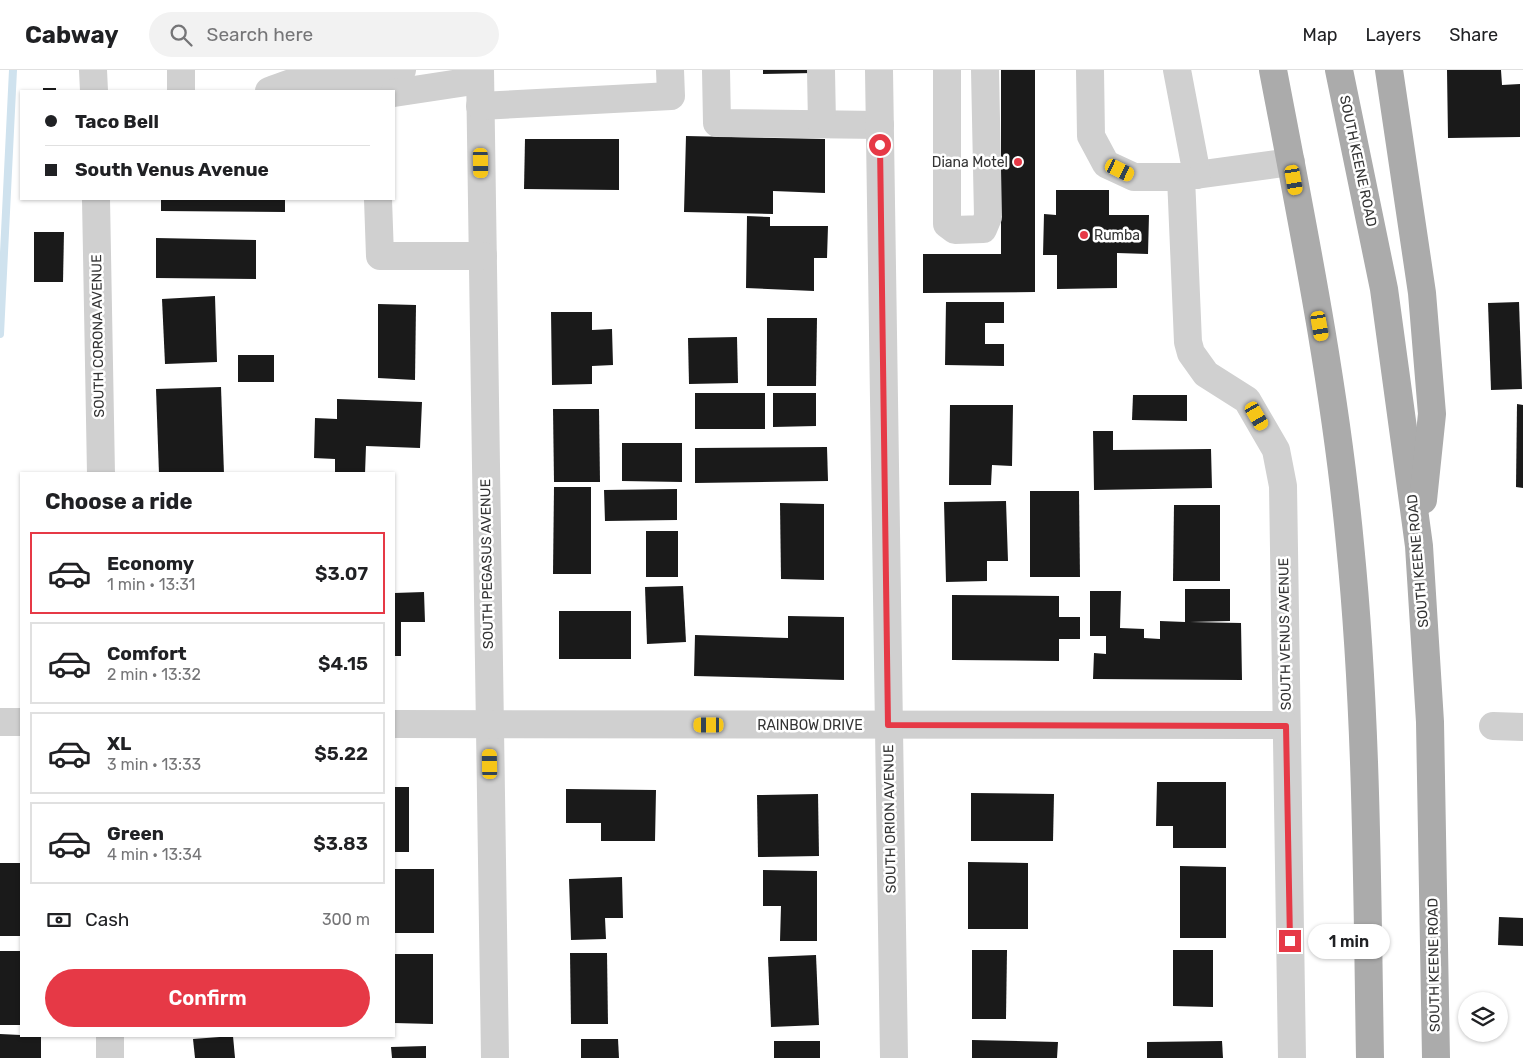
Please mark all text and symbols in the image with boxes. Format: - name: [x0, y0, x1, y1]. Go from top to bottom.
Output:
- search box: [149, 12, 499, 57]
- text: Cabway: [25, 21, 119, 49]
- icon: search: [167, 21, 195, 49]
- text: Search here: [207, 23, 313, 46]
- text: Map: [1303, 24, 1338, 46]
- text: Layers: [1366, 24, 1421, 46]
- text: Share: [1449, 24, 1498, 46]
- street label: SOUTH KEENE ROAD: [1336, 94, 1380, 228]
- text: Taco Bell: [75, 110, 159, 133]
- route start: [869, 134, 891, 156]
- car: [473, 148, 488, 178]
- place label: Diana Motel: [932, 154, 1008, 171]
- marker: Diana Motel: [1012, 156, 1024, 168]
- car: [1103, 157, 1136, 183]
- text: South Venus Avenue: [75, 158, 269, 181]
- car: [1284, 164, 1303, 196]
- place label: Rumba: [1094, 227, 1140, 244]
- marker: Rumba: [1078, 229, 1090, 241]
- street label: SOUTH CORONA AVENUE: [88, 254, 108, 418]
- car: [1310, 310, 1329, 342]
- car: [1243, 399, 1270, 433]
- street label: SOUTH PEGASUS AVENUE: [477, 479, 497, 649]
- text: Choose a ride: [45, 488, 192, 515]
- street label: SOUTH KEENE ROAD: [1404, 493, 1432, 629]
- icon: car: [47, 551, 92, 596]
- text: Economy: [107, 552, 194, 575]
- street label: SOUTH VENUS AVENUE: [1275, 558, 1295, 710]
- text: $3.07: [315, 562, 368, 585]
- text: 1 min · 13:31: [107, 575, 195, 594]
- icon: car: [47, 641, 92, 686]
- text: Comfort: [107, 642, 187, 665]
- text: $4.15: [318, 652, 368, 675]
- text: 2 min · 13:32: [107, 665, 201, 684]
- street label: RAINBOW DRIVE: [757, 717, 863, 734]
- car: [694, 718, 724, 733]
- icon: car: [47, 731, 92, 776]
- text: XL: [107, 732, 131, 755]
- text: $5.22: [314, 742, 368, 765]
- street label: SOUTH ORION AVENUE: [880, 745, 900, 893]
- car: [482, 749, 497, 779]
- text: 3 min · 13:33: [107, 755, 201, 774]
- icon: car: [47, 821, 92, 866]
- text: Green: [107, 822, 164, 845]
- text: $3.83: [313, 832, 368, 855]
- text: 4 min · 13:34: [107, 845, 202, 864]
- street label: SOUTH KEENE ROAD: [1424, 898, 1444, 1032]
- icon: cash: [45, 906, 73, 934]
- text: Cash: [85, 908, 129, 931]
- text: 300 m: [322, 910, 370, 929]
- callout: 1 min: [1308, 924, 1390, 958]
- route end: [1279, 930, 1301, 952]
- text: 1 min: [1329, 932, 1369, 951]
- button: Confirm: [45, 969, 370, 1027]
- map controls: [1458, 992, 1508, 1042]
- button: layers: [1458, 992, 1508, 1042]

